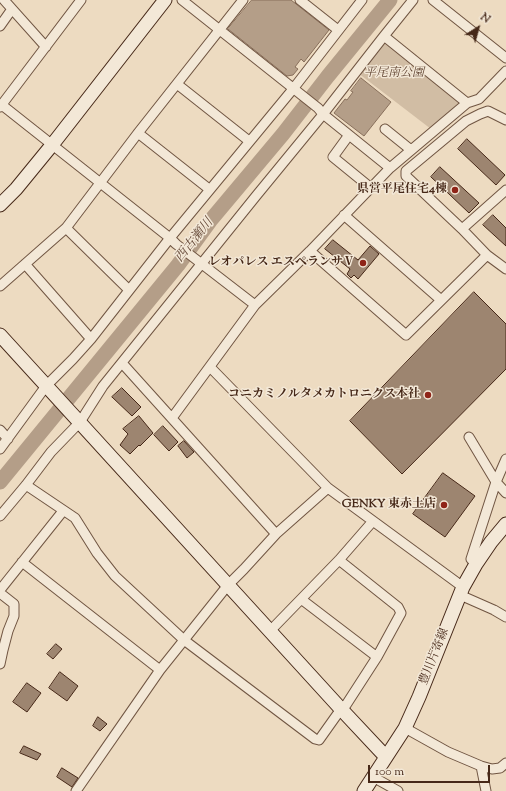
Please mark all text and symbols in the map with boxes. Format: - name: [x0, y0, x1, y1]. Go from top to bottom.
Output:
- north arrow: [458, 8, 498, 48]
- text: N: [477, 9, 494, 27]
- park label: 平尾南公園: [364, 67, 424, 81]
- place label: 県営平尾住宅4棟: [357, 183, 447, 197]
- marker: 県営平尾住宅4棟: [450, 185, 460, 195]
- water label: 西古瀬川: [173, 216, 217, 266]
- place label: レオパレス エスペランサⅤ: [208, 256, 355, 270]
- marker: レオパレス エスペランサⅤ: [358, 258, 368, 268]
- place label: コニカミノルタメカトロニクス本社: [228, 388, 420, 402]
- marker: コニカミノルタメカトロニクス本社: [423, 390, 433, 400]
- place label: GENKY 東赤土店: [342, 498, 436, 512]
- marker: GENKY 東赤土店: [439, 500, 449, 510]
- street label: 豊川片寄線: [417, 626, 453, 688]
- scale bar: [370, 757, 492, 783]
- text: 100 m: [375, 763, 404, 781]

